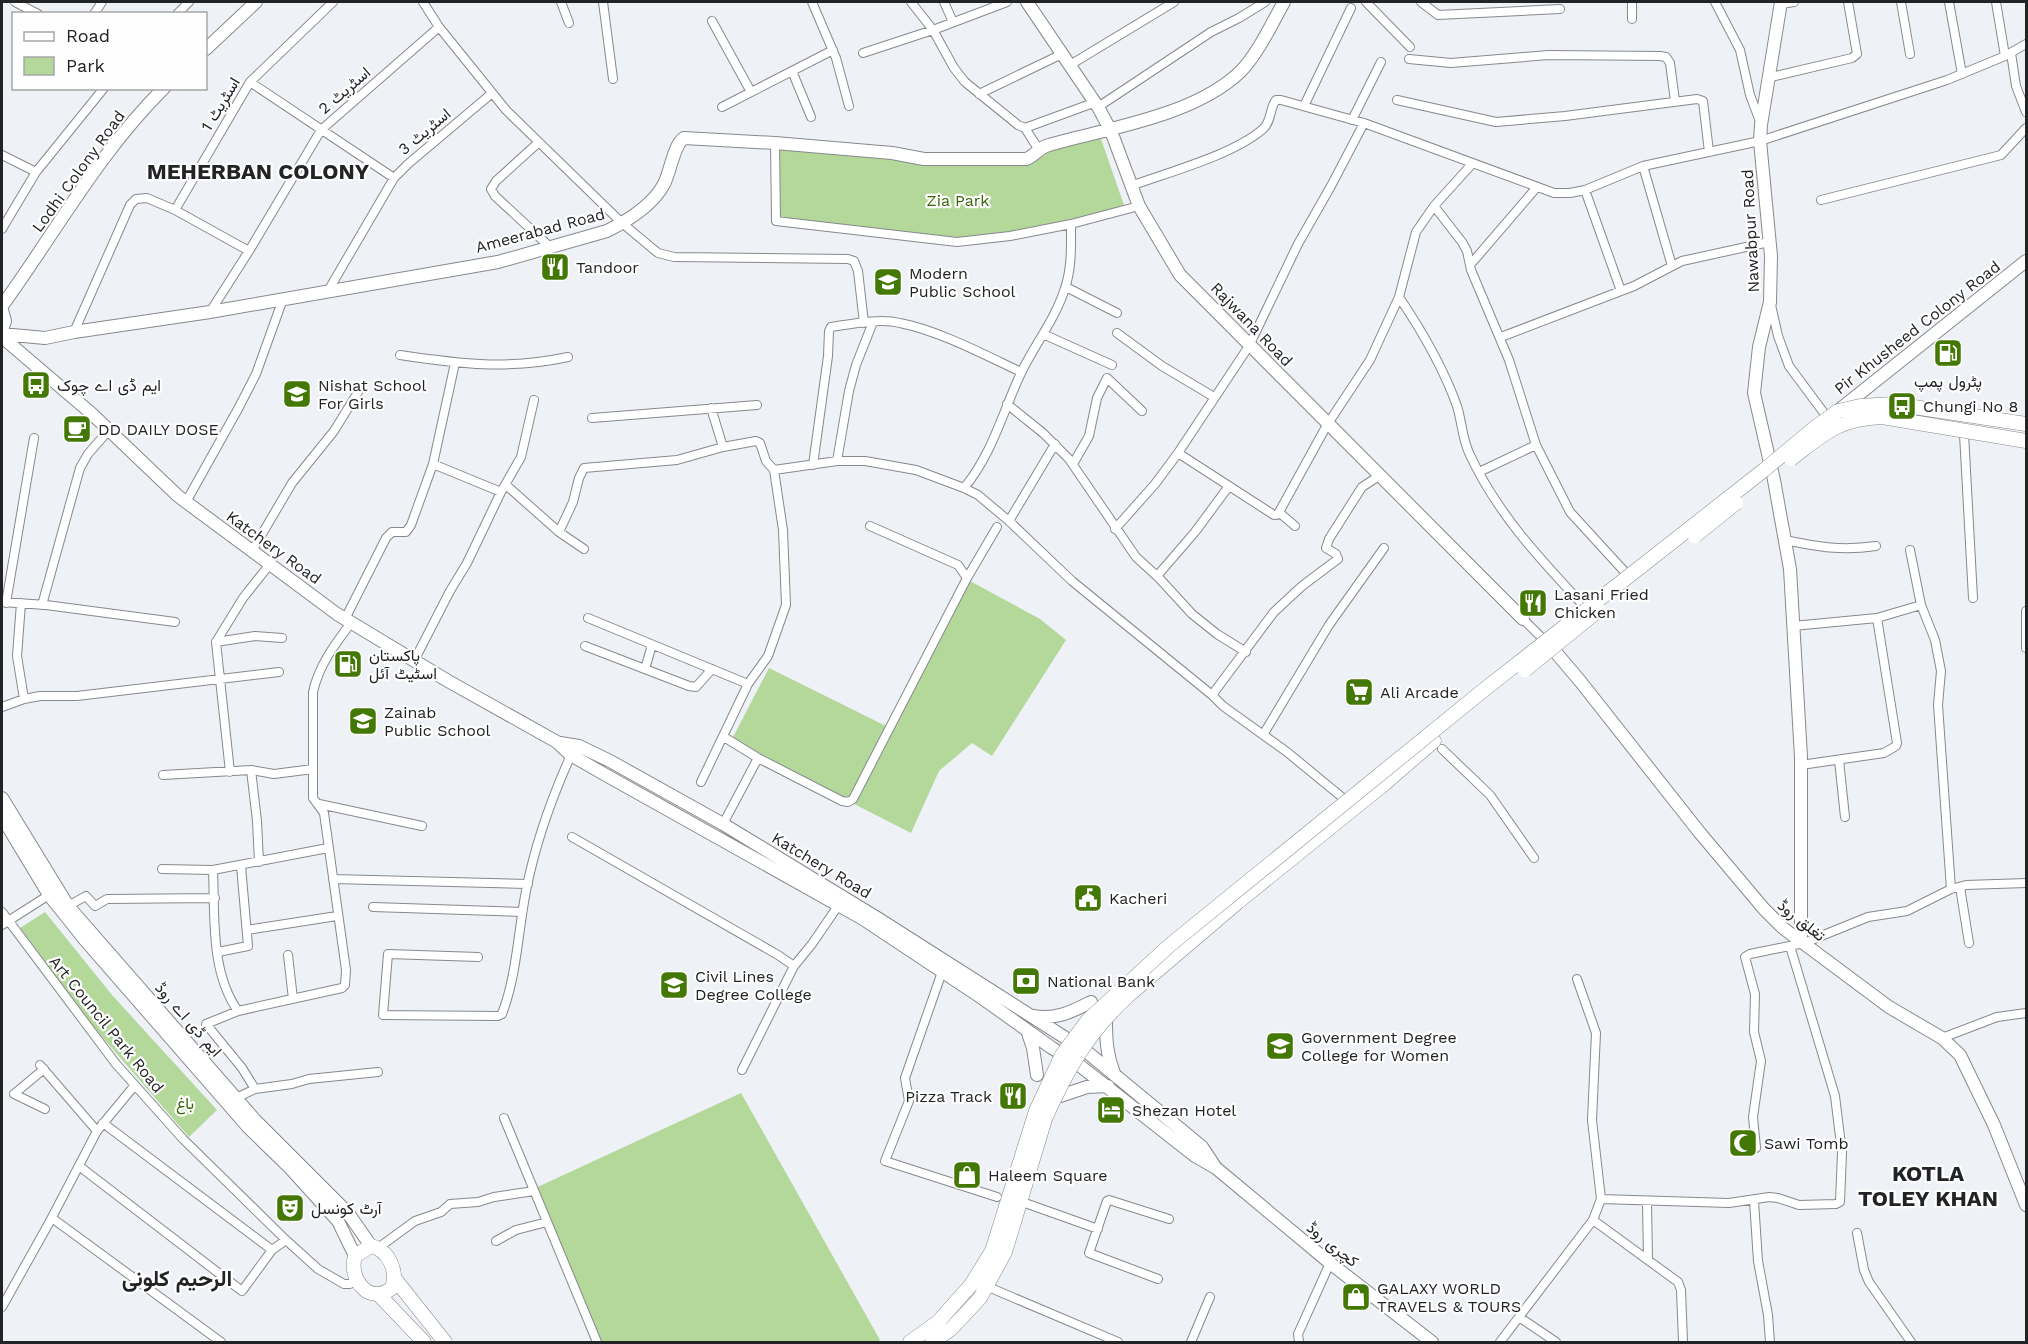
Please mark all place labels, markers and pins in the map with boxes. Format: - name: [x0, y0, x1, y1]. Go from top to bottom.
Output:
- restaurant icon: Tandoor: [539, 251, 571, 283]
- place label: Tandoor: [576, 258, 639, 277]
- place label: Modern Public School: [909, 264, 1016, 301]
- school or university icon: Modern Public School: [872, 266, 904, 298]
- fuel station icon: پٹرول پمپ: [1932, 337, 1964, 369]
- bus stop icon: ایم ڈی اے چوک: [20, 369, 52, 401]
- place label: پٹرول پمپ: [1914, 372, 1982, 393]
- place label: ایم ڈی اے چوک: [57, 376, 161, 397]
- place label: Nishat School For Girls: [318, 376, 427, 413]
- school or university icon: Nishat School For Girls: [281, 378, 313, 410]
- bus stop icon: Chungi No 8: [1886, 390, 1918, 422]
- place label: Chungi No 8: [1923, 397, 2018, 416]
- cafe icon: DD DAILY DOSE: [61, 413, 93, 445]
- place label: DD DAILY DOSE: [98, 420, 219, 439]
- place label: Lasani Fried Chicken: [1554, 585, 1649, 622]
- restaurant icon: Lasani Fried Chicken: [1517, 587, 1549, 619]
- place label: پاکستان اسٹیٹ آئل: [369, 646, 437, 684]
- fuel station icon: پاکستان اسٹیٹ آئل: [332, 648, 364, 680]
- supermarket icon: Ali Arcade: [1343, 676, 1375, 708]
- place label: Ali Arcade: [1380, 683, 1459, 702]
- place label: Zainab Public School: [384, 703, 491, 740]
- school or university icon: Zainab Public School: [347, 705, 379, 737]
- public building icon: Kacheri: [1072, 882, 1104, 914]
- place label: Kacheri: [1109, 889, 1167, 908]
- bank icon: National Bank: [1010, 965, 1042, 997]
- place label: Civil Lines Degree College: [695, 967, 812, 1004]
- school or university icon: Civil Lines Degree College: [658, 969, 690, 1001]
- place label: National Bank: [1047, 972, 1155, 991]
- place label: Government Degree College for Women: [1301, 1028, 1457, 1065]
- school or university icon: Government Degree College for Women: [1264, 1030, 1296, 1062]
- restaurant icon: Pizza Track: [997, 1080, 1029, 1112]
- place label: Pizza Track: [905, 1087, 992, 1106]
- hotel icon: Shezan Hotel: [1095, 1094, 1127, 1126]
- place label: Shezan Hotel: [1132, 1101, 1236, 1120]
- mosque icon: Sawi Tomb: [1727, 1127, 1759, 1159]
- place label: Sawi Tomb: [1764, 1134, 1848, 1153]
- shop icon: Haleem Square: [951, 1159, 983, 1191]
- place label: Haleem Square: [988, 1166, 1108, 1185]
- theatre icon: آرٹ کونسل: [274, 1192, 306, 1224]
- place label: آرٹ کونسل: [311, 1199, 383, 1219]
- place label: GALAXY WORLD TRAVELS & TOURS: [1377, 1279, 1521, 1316]
- shop icon: GALAXY WORLD TRAVELS & TOURS: [1340, 1281, 1372, 1313]

